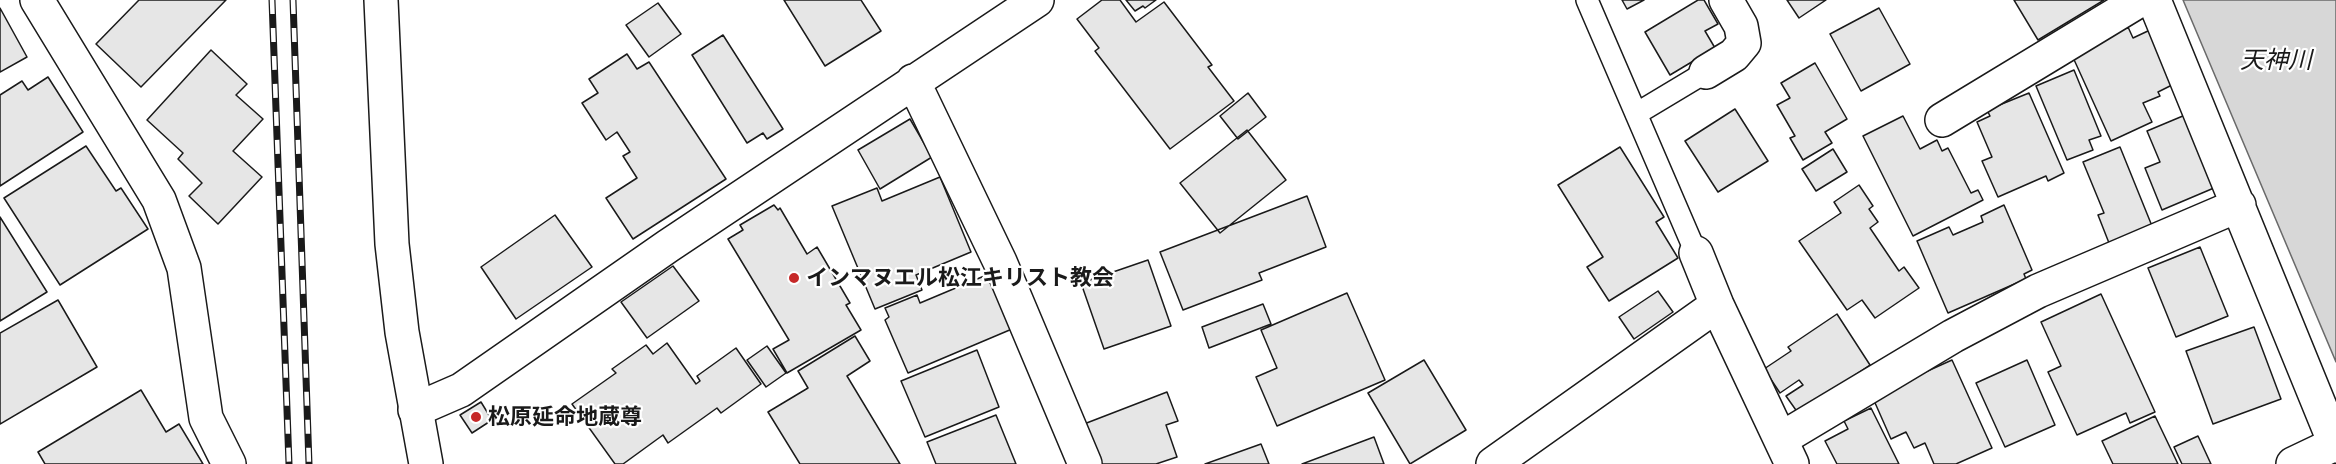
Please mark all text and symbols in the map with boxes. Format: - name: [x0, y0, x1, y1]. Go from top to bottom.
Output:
- water label: 天神川: [2240, 46, 2312, 74]
- place label: インマヌエル松江キリスト教会: [806, 265, 1114, 291]
- marker: インマヌエル松江キリスト教会: [787, 271, 801, 285]
- place label: 松原延命地蔵尊: [488, 404, 642, 430]
- marker: 松原延命地蔵尊: [469, 410, 483, 424]

